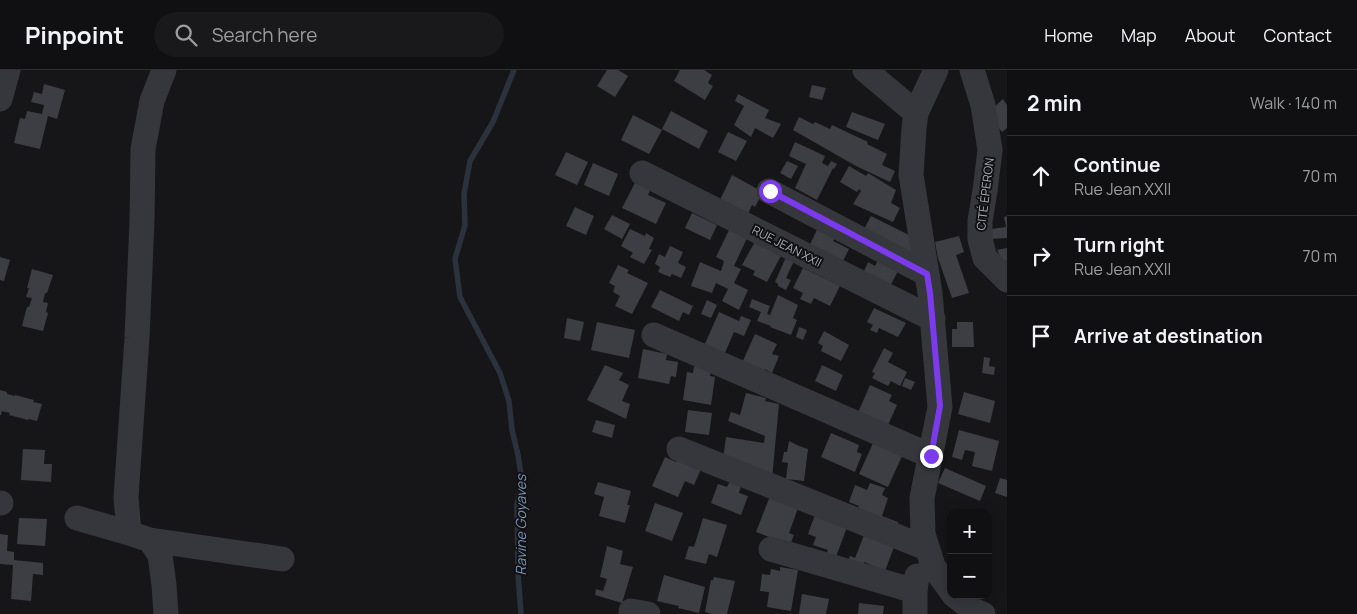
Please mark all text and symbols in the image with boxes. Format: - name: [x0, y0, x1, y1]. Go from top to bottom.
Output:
- search box: [154, 12, 504, 57]
- text: Pinpoint: [25, 18, 124, 51]
- icon: search: [172, 21, 200, 49]
- text: Search here: [212, 22, 317, 48]
- text: Home: [1044, 23, 1093, 47]
- text: Map: [1121, 23, 1157, 47]
- text: About: [1185, 23, 1235, 47]
- text: Contact: [1263, 23, 1332, 47]
- text: 2 min: [1027, 89, 1082, 117]
- text: Walk · 140 m: [1250, 92, 1337, 114]
- text: Continue: [1074, 152, 1160, 178]
- street label: CITÉ ÉPERON: [972, 157, 998, 231]
- icon: ahead: [1027, 162, 1055, 190]
- text: 70 m: [1302, 165, 1337, 187]
- text: Rue Jean XXII: [1074, 178, 1171, 200]
- route start: [759, 180, 782, 203]
- street label: RUE JEAN XXII: [749, 221, 825, 271]
- text: Turn right: [1074, 232, 1164, 258]
- icon: right: [1027, 242, 1055, 270]
- text: 70 m: [1302, 245, 1337, 267]
- text: Rue Jean XXII: [1074, 258, 1171, 280]
- icon: arrive: [1027, 322, 1055, 350]
- text: Arrive at destination: [1074, 323, 1263, 349]
- route end: [920, 445, 943, 468]
- water label: Ravine Goyaves: [511, 473, 530, 575]
- map controls: [947, 509, 992, 599]
- button: +: [947, 509, 992, 554]
- button: −: [947, 554, 992, 599]

